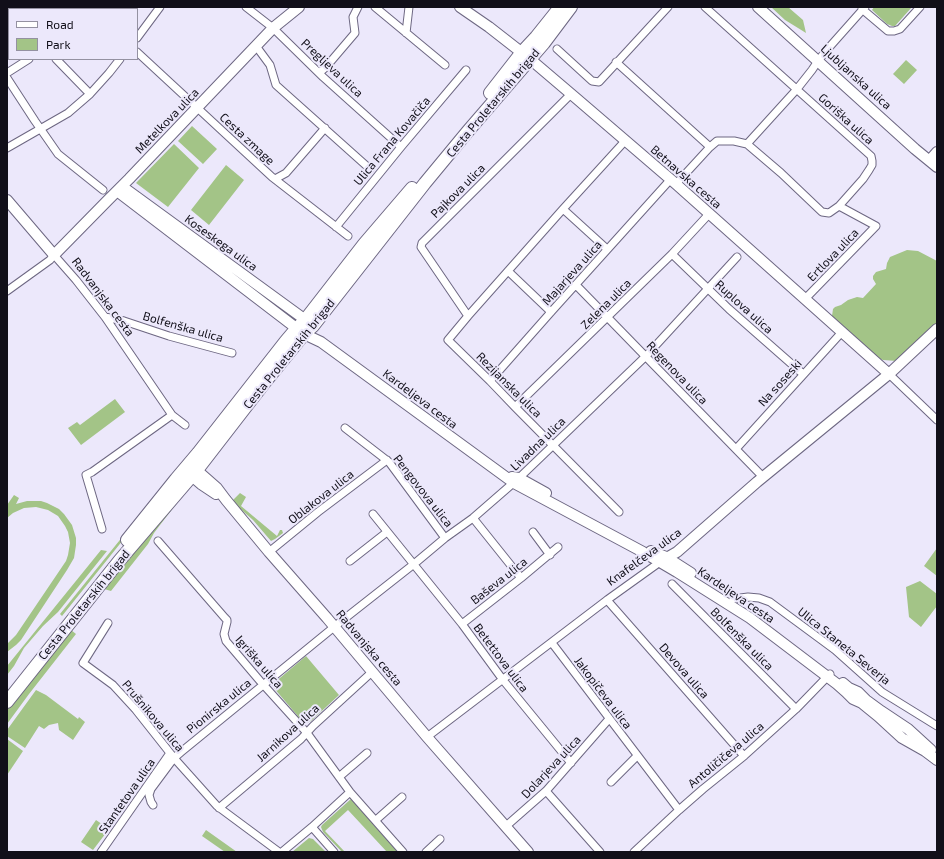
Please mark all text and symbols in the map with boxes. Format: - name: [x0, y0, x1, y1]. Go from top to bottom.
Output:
- legend: [8, 8, 138, 60]
- text: Road: [46, 17, 74, 31]
- street label: Pregljeva ulica: [298, 36, 366, 100]
- text: Park: [46, 37, 71, 51]
- street label: Ljubljanska ulica: [818, 41, 894, 113]
- street label: Cesta Proletarskih brigad: [443, 46, 543, 160]
- street label: Metelkova ulica: [132, 85, 202, 157]
- street label: Goriška ulica: [815, 90, 877, 148]
- street label: Ulica Frana Kovačiča: [351, 94, 433, 188]
- street label: Cesta zmage: [217, 110, 277, 168]
- street label: Betnavska cesta: [648, 142, 724, 212]
- street label: Pajkova ulica: [428, 161, 488, 221]
- street label: Koseskega ulica: [182, 212, 260, 274]
- street label: Ertlova ulica: [804, 226, 862, 284]
- street label: Majarjeva ulica: [539, 238, 605, 308]
- street label: Radvanjska cesta: [69, 255, 137, 339]
- street label: Zelena ulica: [578, 276, 634, 332]
- street label: Ruplova ulica: [712, 277, 776, 337]
- street label: Cesta Proletarskih brigad: [240, 296, 338, 412]
- street label: Bolfenška ulica: [141, 309, 225, 345]
- street label: Regenova ulica: [643, 339, 711, 407]
- street label: Rezijanska ulica: [473, 349, 545, 421]
- street label: Na soseski: [755, 356, 805, 410]
- street label: Kardeljeva cesta: [380, 366, 460, 432]
- street label: Livadna ulica: [507, 414, 569, 474]
- street label: Pengovova ulica: [390, 452, 456, 530]
- street label: Oblakova ulica: [285, 467, 357, 527]
- street label: Knafelčeva ulica: [604, 525, 684, 589]
- street label: Cesta Proletarskih brigad: [35, 547, 133, 663]
- street label: Baševa ulica: [468, 554, 530, 608]
- street label: Kardeljeva cesta: [695, 564, 777, 626]
- street label: Ulica Staneta Severja: [795, 604, 893, 688]
- street label: Bolfenška ulica: [708, 605, 776, 673]
- street label: Radvanjska cesta: [333, 607, 405, 689]
- street label: Betettova ulica: [471, 621, 531, 695]
- street label: Igriška ulica: [232, 633, 286, 691]
- street label: Devova ulica: [656, 640, 712, 702]
- street label: Jakopičeva ulica: [571, 654, 635, 732]
- street label: Pionirska ulica: [184, 676, 254, 736]
- street label: Prušnikova ulica: [119, 677, 187, 755]
- street label: Jarnikova ulica: [254, 701, 322, 765]
- street label: Antoličičeva ulica: [685, 719, 767, 791]
- street label: Dolarjeva ulica: [518, 733, 584, 801]
- street label: Stantetova ulica: [96, 756, 158, 836]

